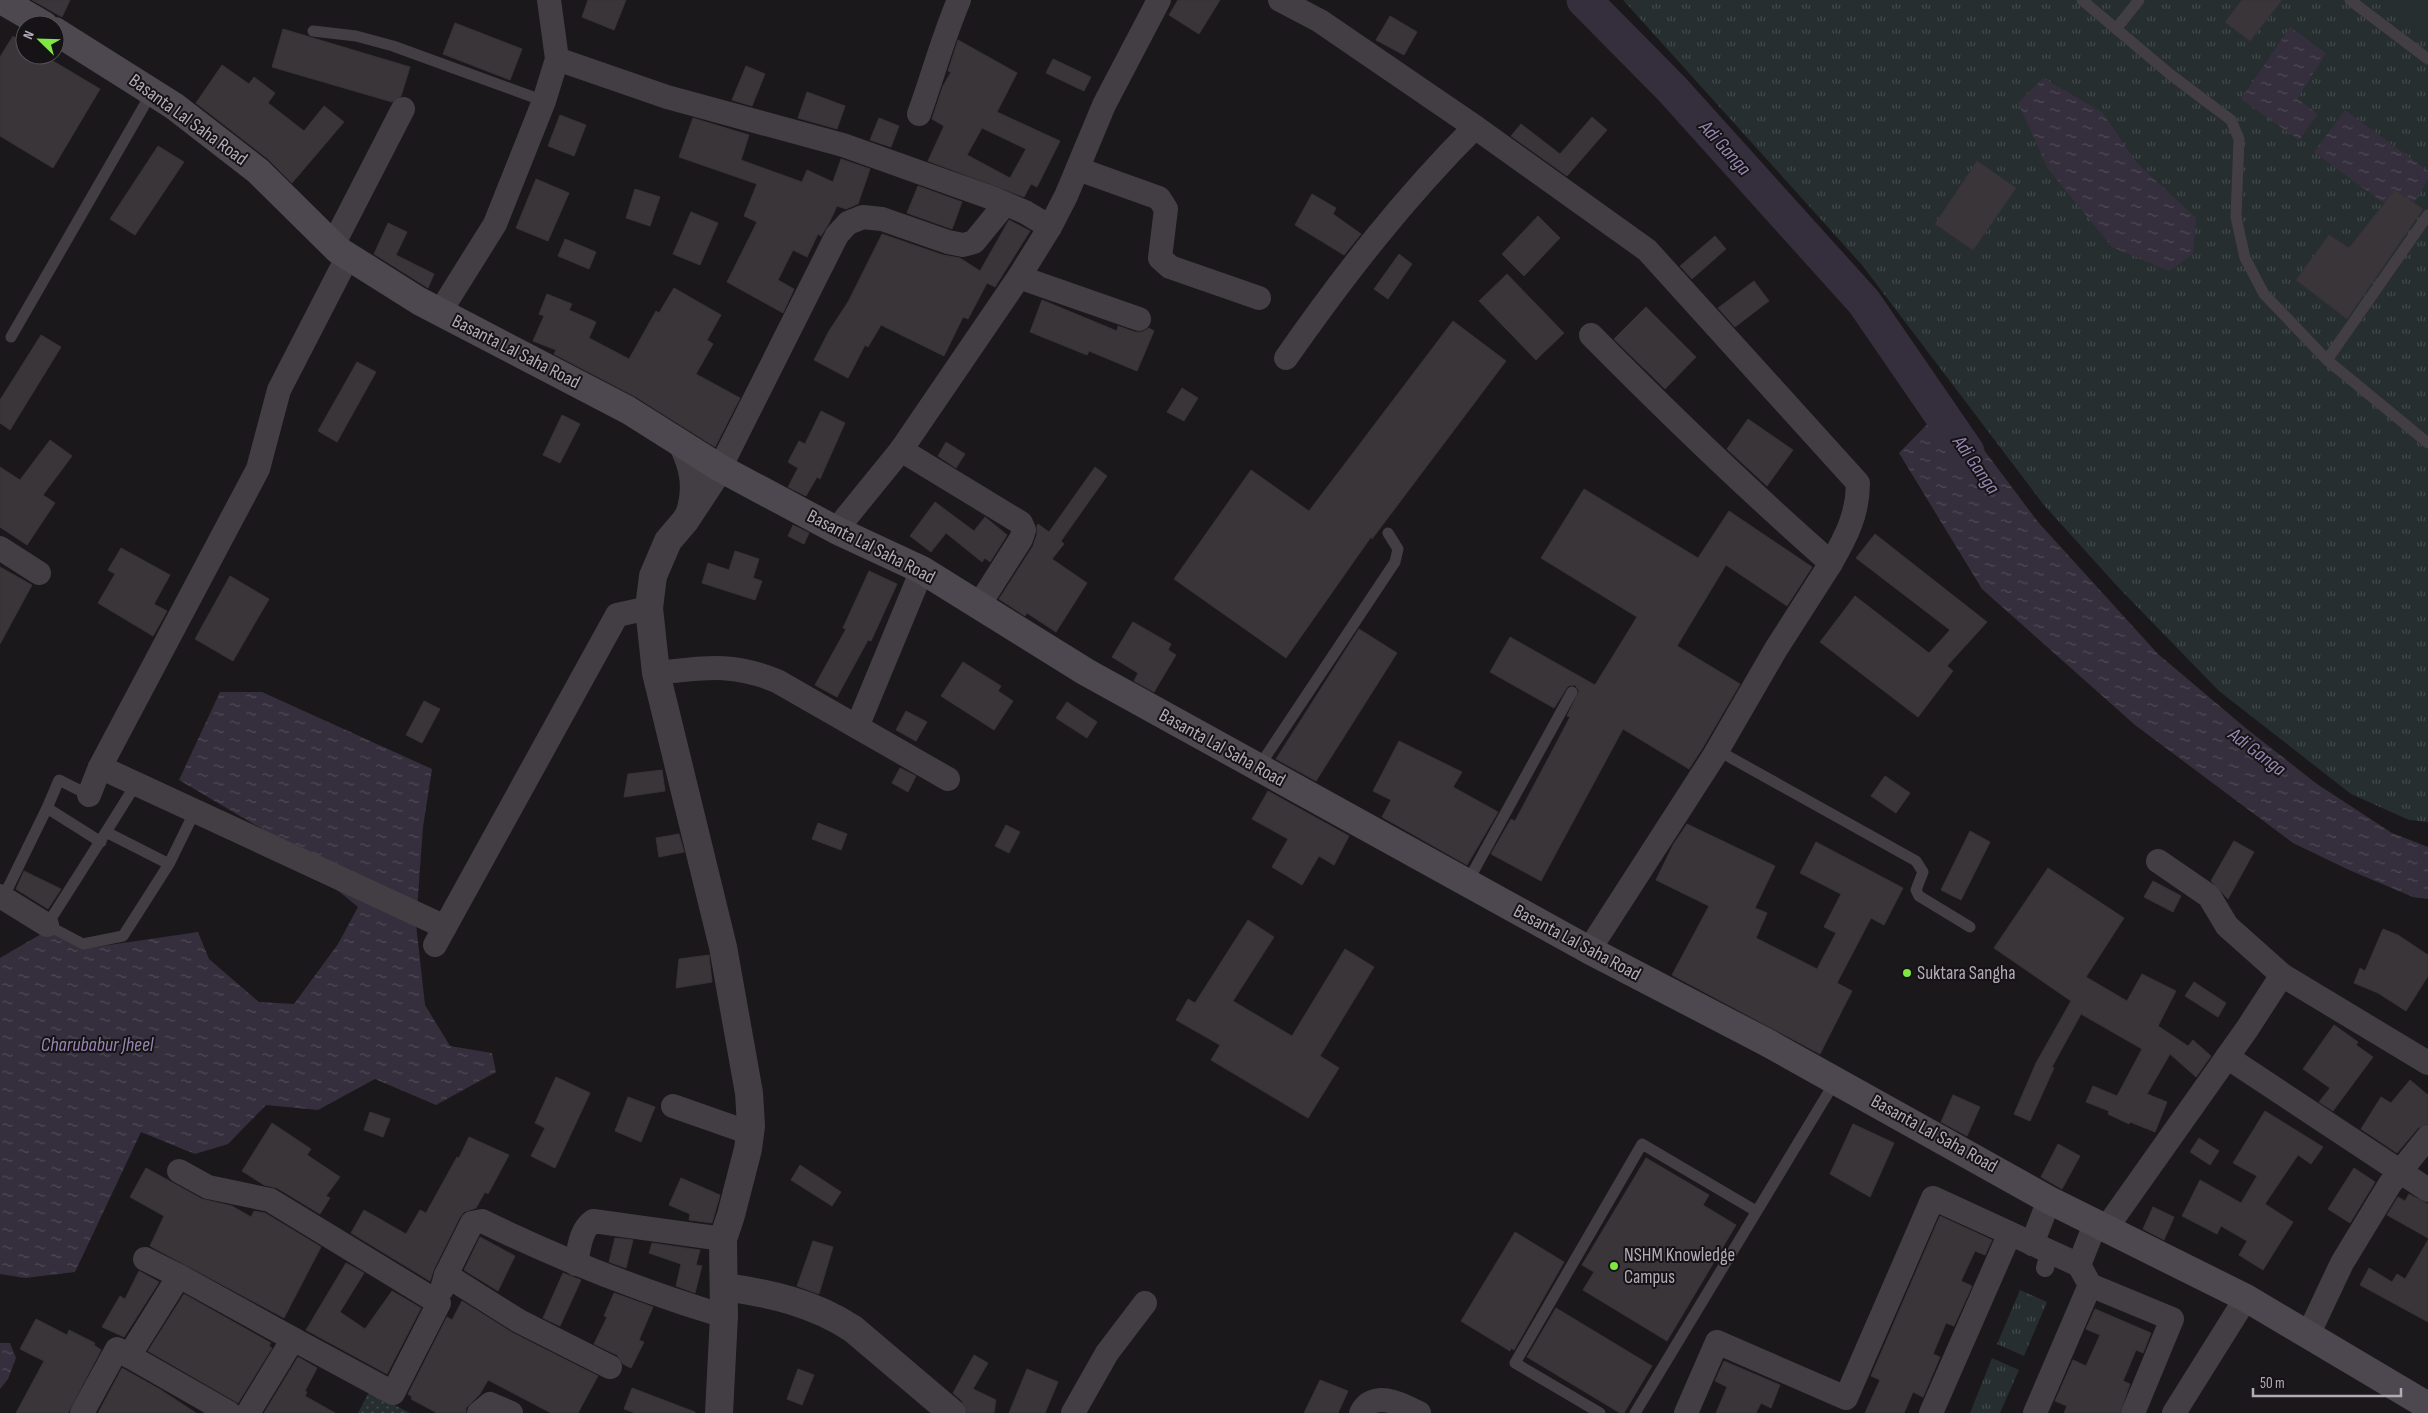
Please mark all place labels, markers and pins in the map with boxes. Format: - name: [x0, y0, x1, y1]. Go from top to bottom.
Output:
- place label: Suktara Sangha: [1917, 962, 2015, 985]
- marker: Suktara Sangha: [1901, 967, 1913, 979]
- place label: NSHM Knowledge Campus: [1624, 1244, 1735, 1289]
- marker: NSHM Knowledge Campus: [1608, 1260, 1620, 1272]

